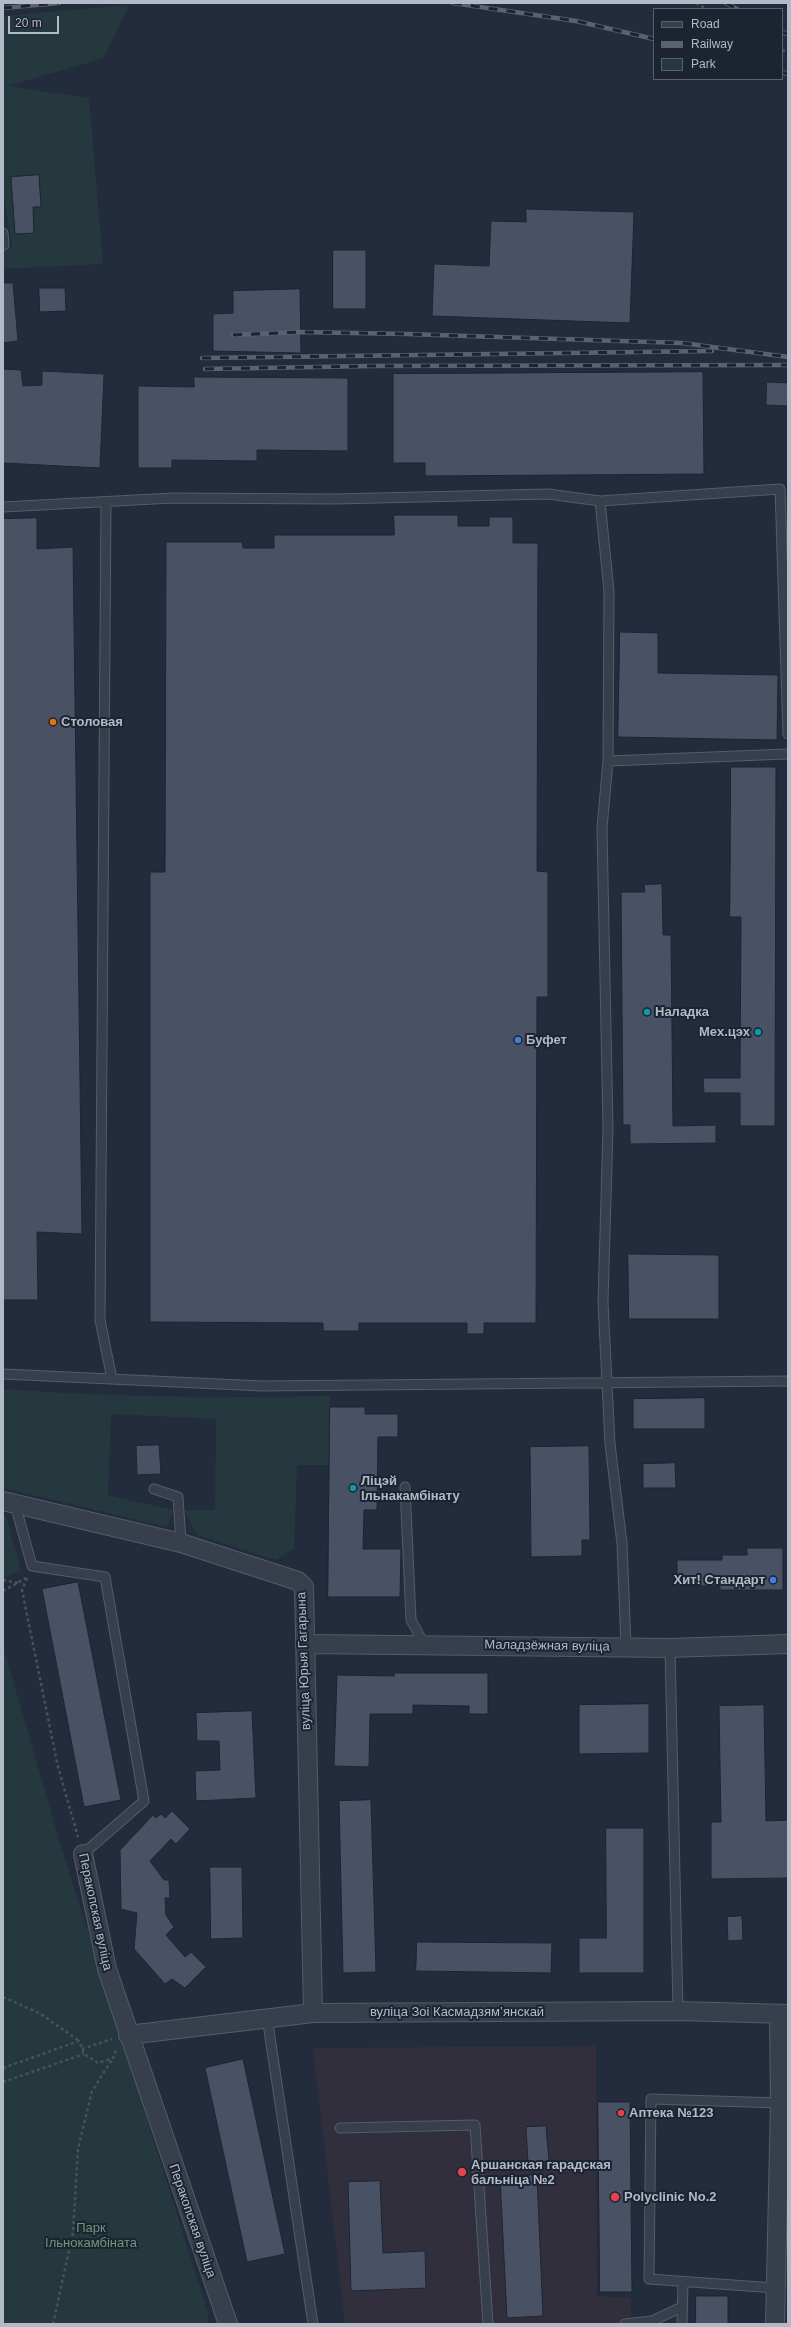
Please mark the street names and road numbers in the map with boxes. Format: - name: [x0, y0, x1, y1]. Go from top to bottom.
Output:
- street label: вуліца Юрыя Гагарына: [294, 1592, 314, 1730]
- street label: Маладзёжная вуліца: [484, 1637, 610, 1655]
- street label: Перакопская вуліца: [75, 1852, 115, 1972]
- street label: вуліца Зоі Касмадзямʼянскай: [370, 2004, 544, 2020]
- street label: Перакопская вуліца: [165, 2162, 219, 2280]

